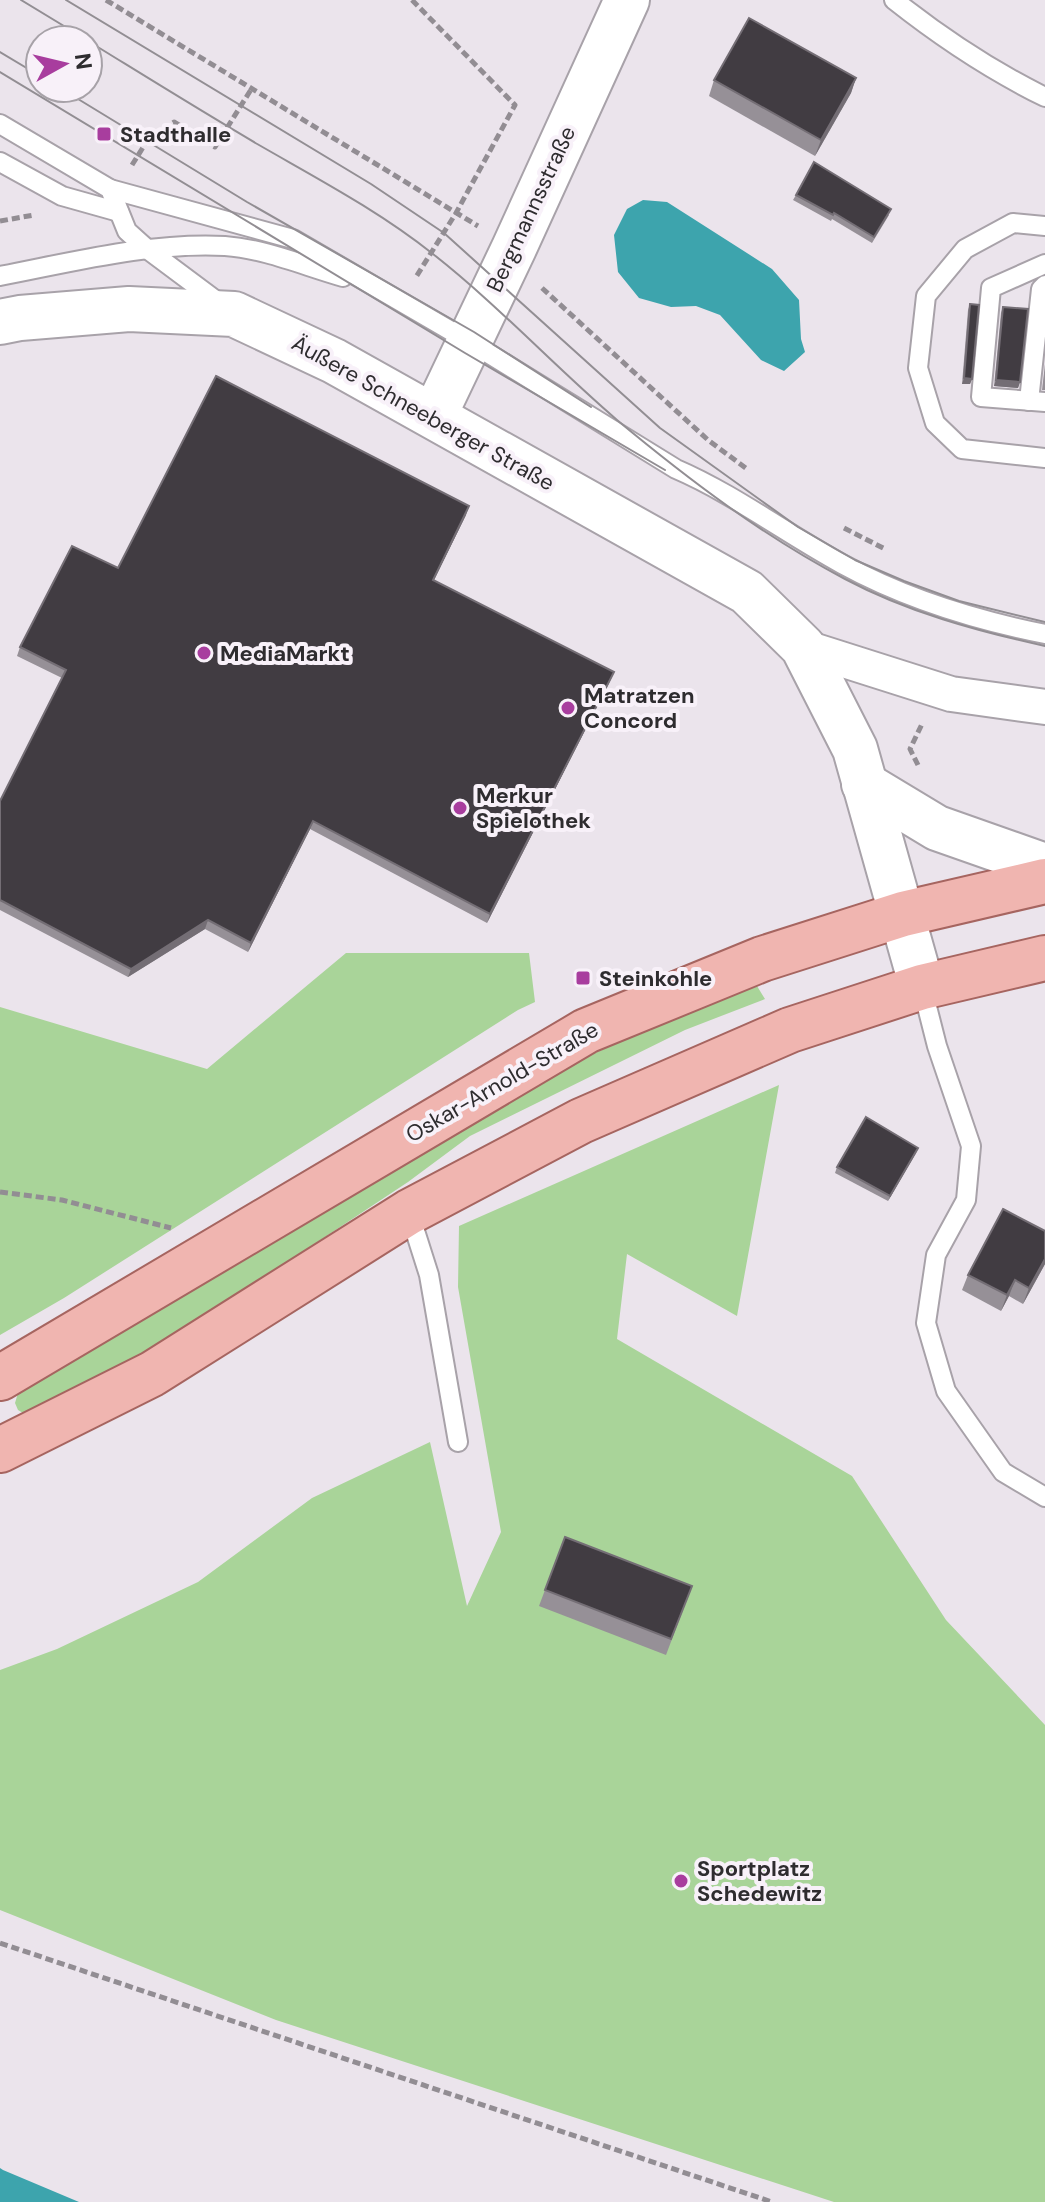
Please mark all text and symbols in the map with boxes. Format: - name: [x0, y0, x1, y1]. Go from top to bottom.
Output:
- north arrow: [24, 24, 104, 104]
- text: N: [68, 51, 99, 71]
- place label: Stadthalle: [120, 120, 231, 149]
- street label: Bergmannsstraße: [480, 121, 582, 297]
- marker: Stadthalle: [95, 125, 113, 143]
- street label: Äußere Schneeberger Straße: [286, 329, 560, 497]
- place label: MediaMarkt: [220, 639, 350, 668]
- marker: MediaMarkt: [195, 644, 213, 662]
- place label: Matratzen Concord: [584, 681, 695, 735]
- marker: Matratzen Concord: [559, 699, 577, 717]
- place label: Merkur Spielothek: [476, 781, 591, 835]
- marker: Merkur Spielothek: [451, 799, 469, 817]
- place label: Steinkohle: [599, 964, 712, 993]
- marker: Steinkohle: [574, 969, 592, 987]
- street label: Oskar-Arnold-Straße: [400, 1015, 604, 1149]
- place label: Sportplatz Schedewitz: [697, 1854, 822, 1908]
- marker: Sportplatz Schedewitz: [672, 1872, 690, 1890]

